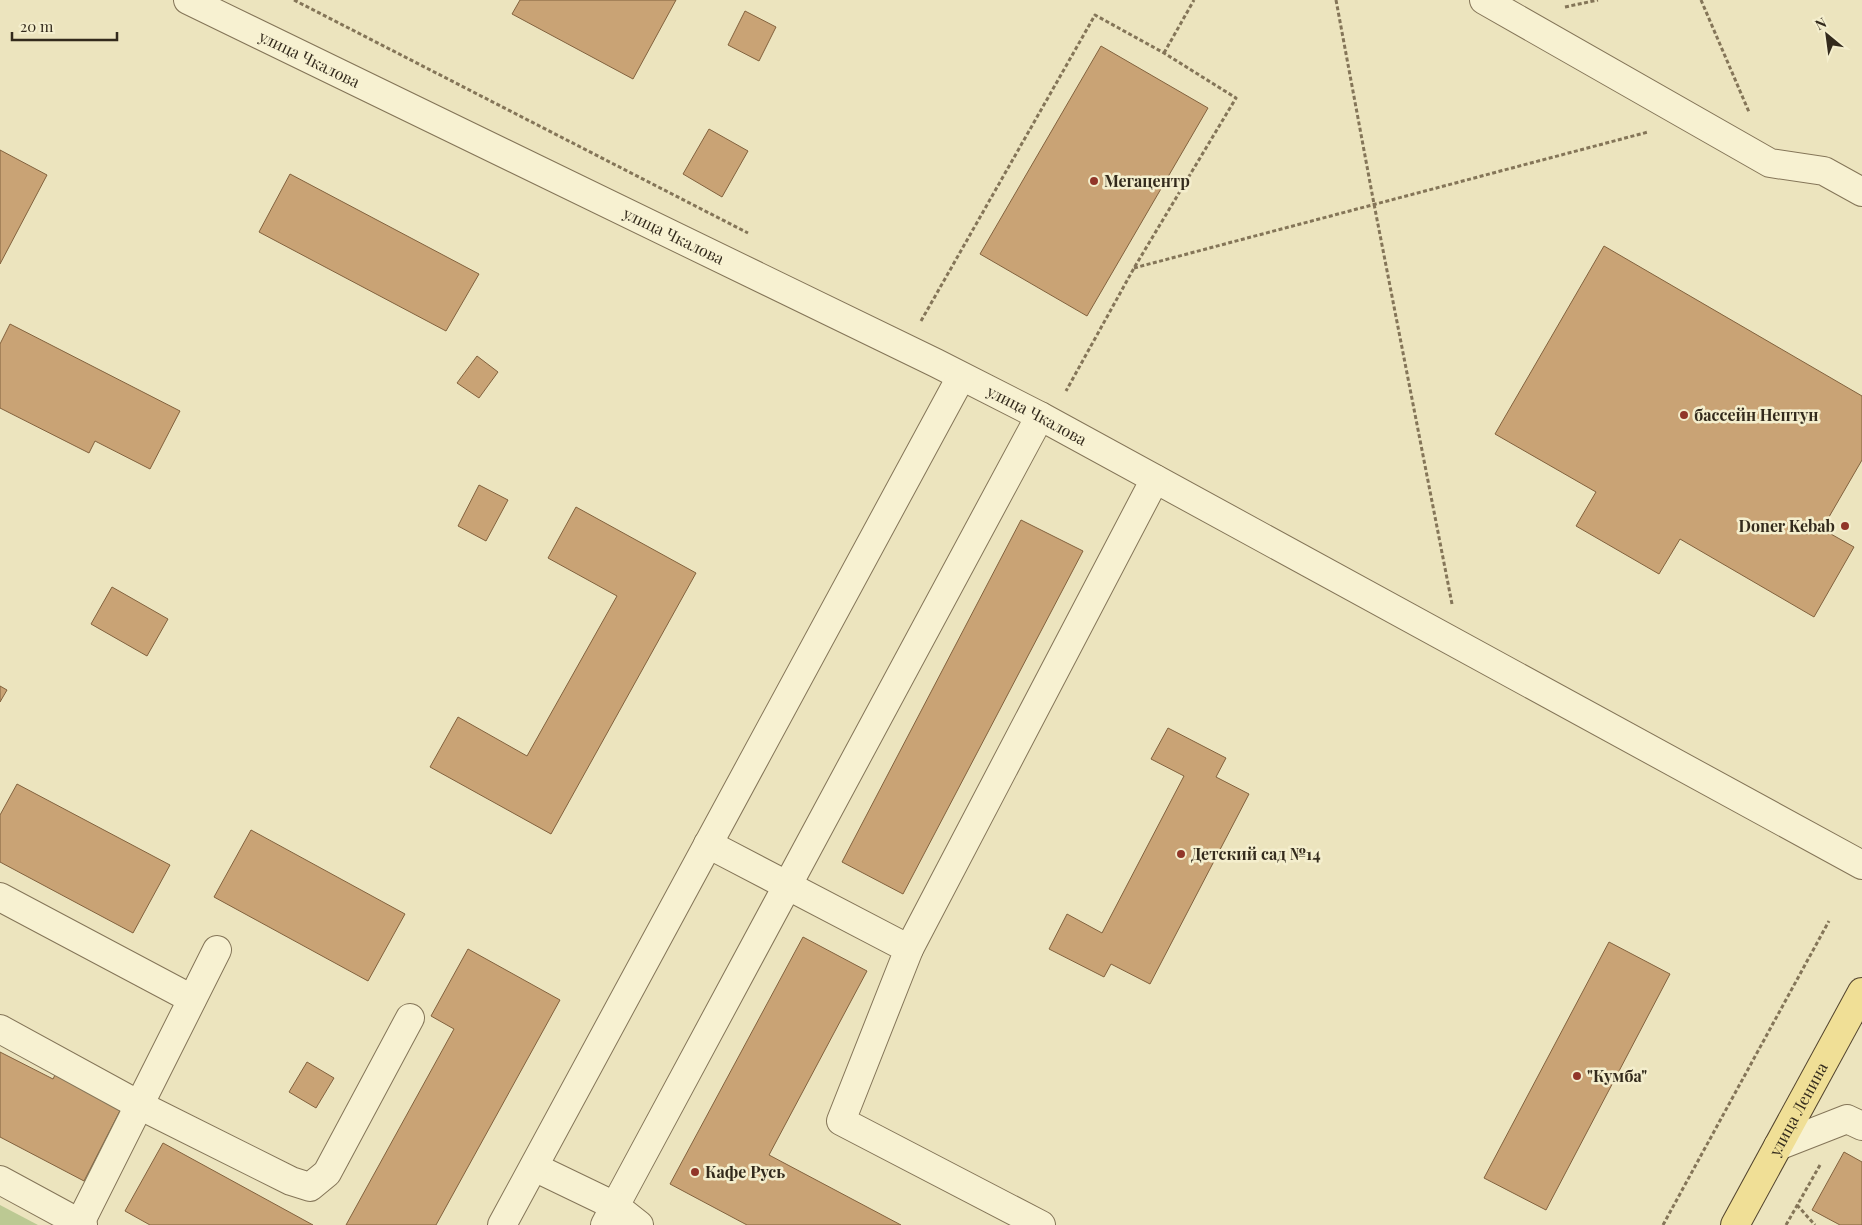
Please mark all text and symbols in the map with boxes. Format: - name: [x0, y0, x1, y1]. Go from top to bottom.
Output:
- scale bar: [12, 10, 118, 42]
- north arrow: [1802, 10, 1852, 60]
- text: N: [1811, 12, 1829, 34]
- text: 20 m: [20, 16, 54, 36]
- street label: улица Чкалова: [255, 25, 364, 92]
- place label: Мегацентр: [1104, 170, 1190, 191]
- marker: Мегацентр: [1088, 175, 1100, 187]
- street label: улица Чкалова: [619, 201, 728, 269]
- street label: улица Чкалова: [983, 379, 1091, 450]
- place label: бассейн Нептун: [1694, 404, 1819, 425]
- marker: бассейн Нептун: [1678, 409, 1690, 421]
- place label: Doner Kebab: [1739, 515, 1835, 536]
- marker: Doner Kebab: [1839, 520, 1851, 532]
- place label: Детский сад №14: [1191, 843, 1321, 864]
- marker: Детский сад №14: [1175, 848, 1187, 860]
- street label: улица Ленина: [1763, 1058, 1832, 1160]
- place label: "Кумба": [1587, 1065, 1647, 1086]
- marker: "Кумба": [1571, 1070, 1583, 1082]
- place label: Кафе Русь: [705, 1161, 785, 1182]
- marker: Кафе Русь: [689, 1166, 701, 1178]

